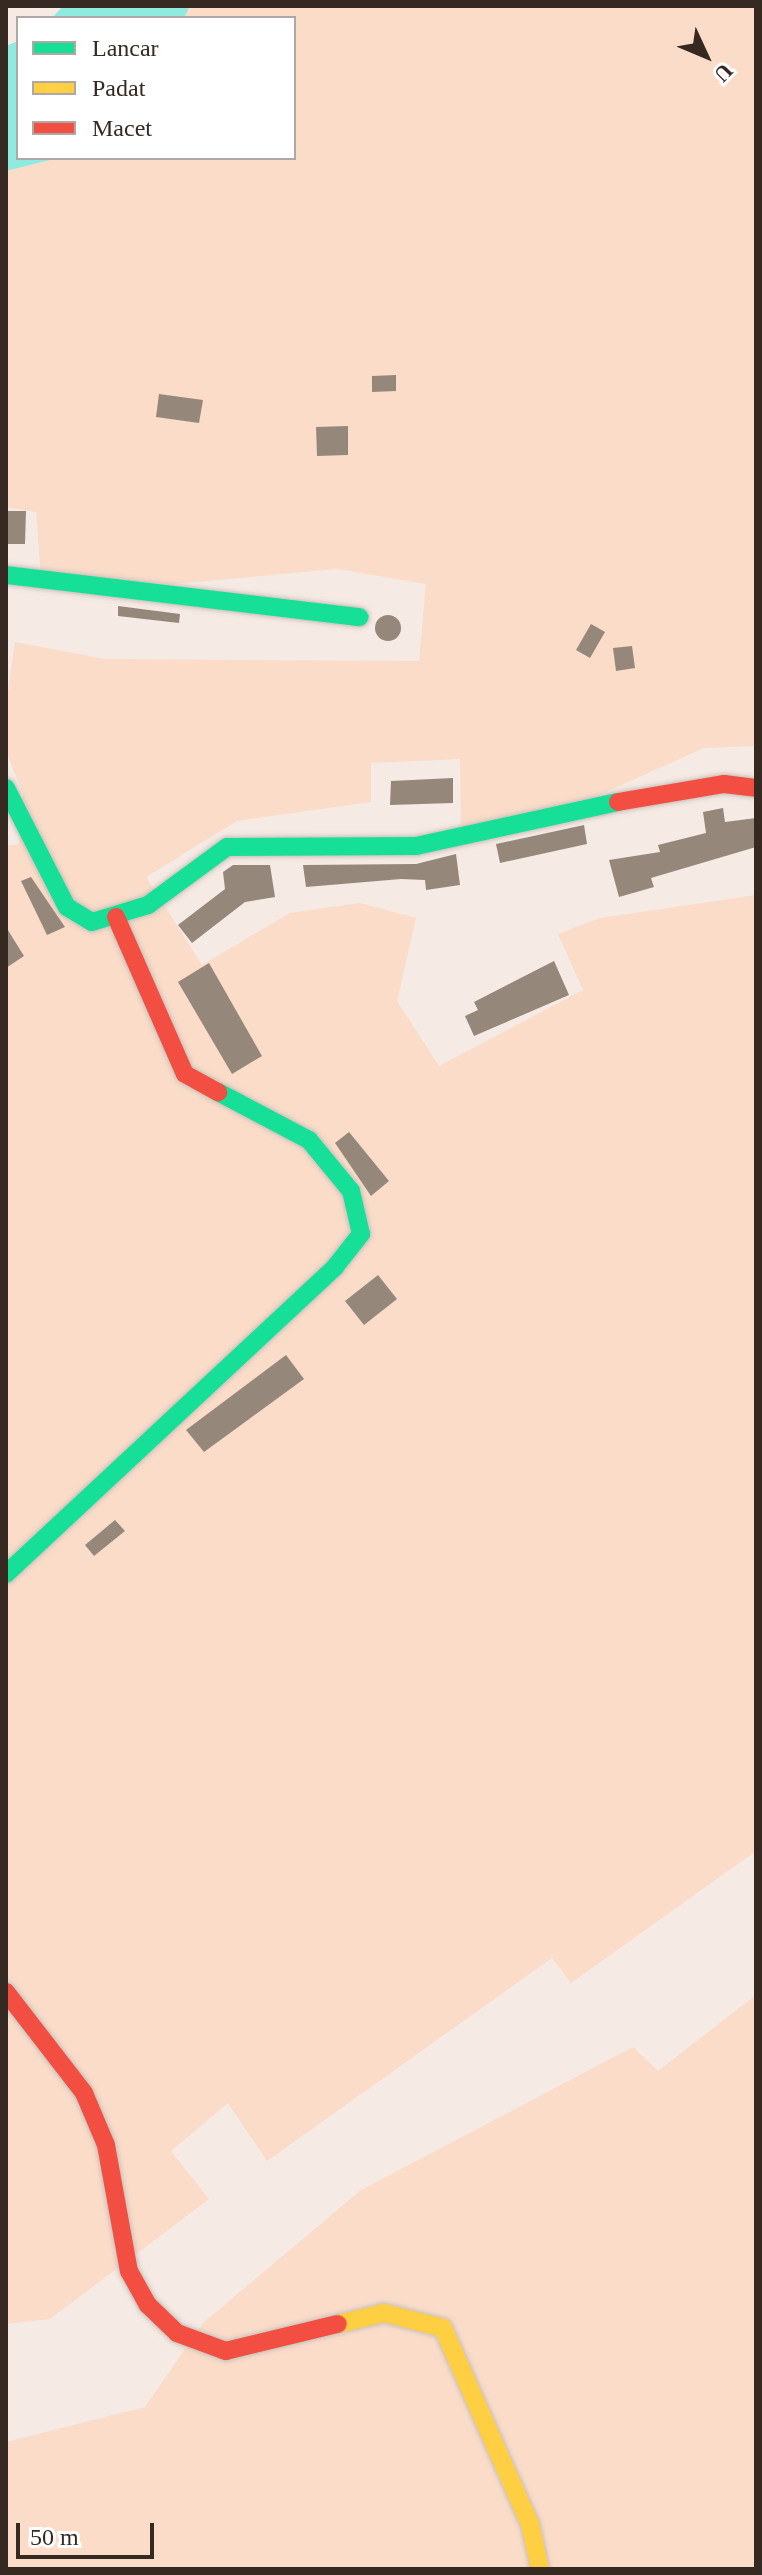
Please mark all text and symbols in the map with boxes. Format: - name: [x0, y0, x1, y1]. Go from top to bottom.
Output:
- legend: [16, 16, 296, 160]
- north arrow: [666, 16, 746, 96]
- text: Lancar: [92, 35, 159, 61]
- text: U: [709, 59, 738, 87]
- text: Padat: [92, 75, 145, 101]
- text: Macet: [92, 115, 152, 141]
- scale bar: [20, 2507, 158, 2557]
- text: 50 m: [30, 2524, 79, 2550]

